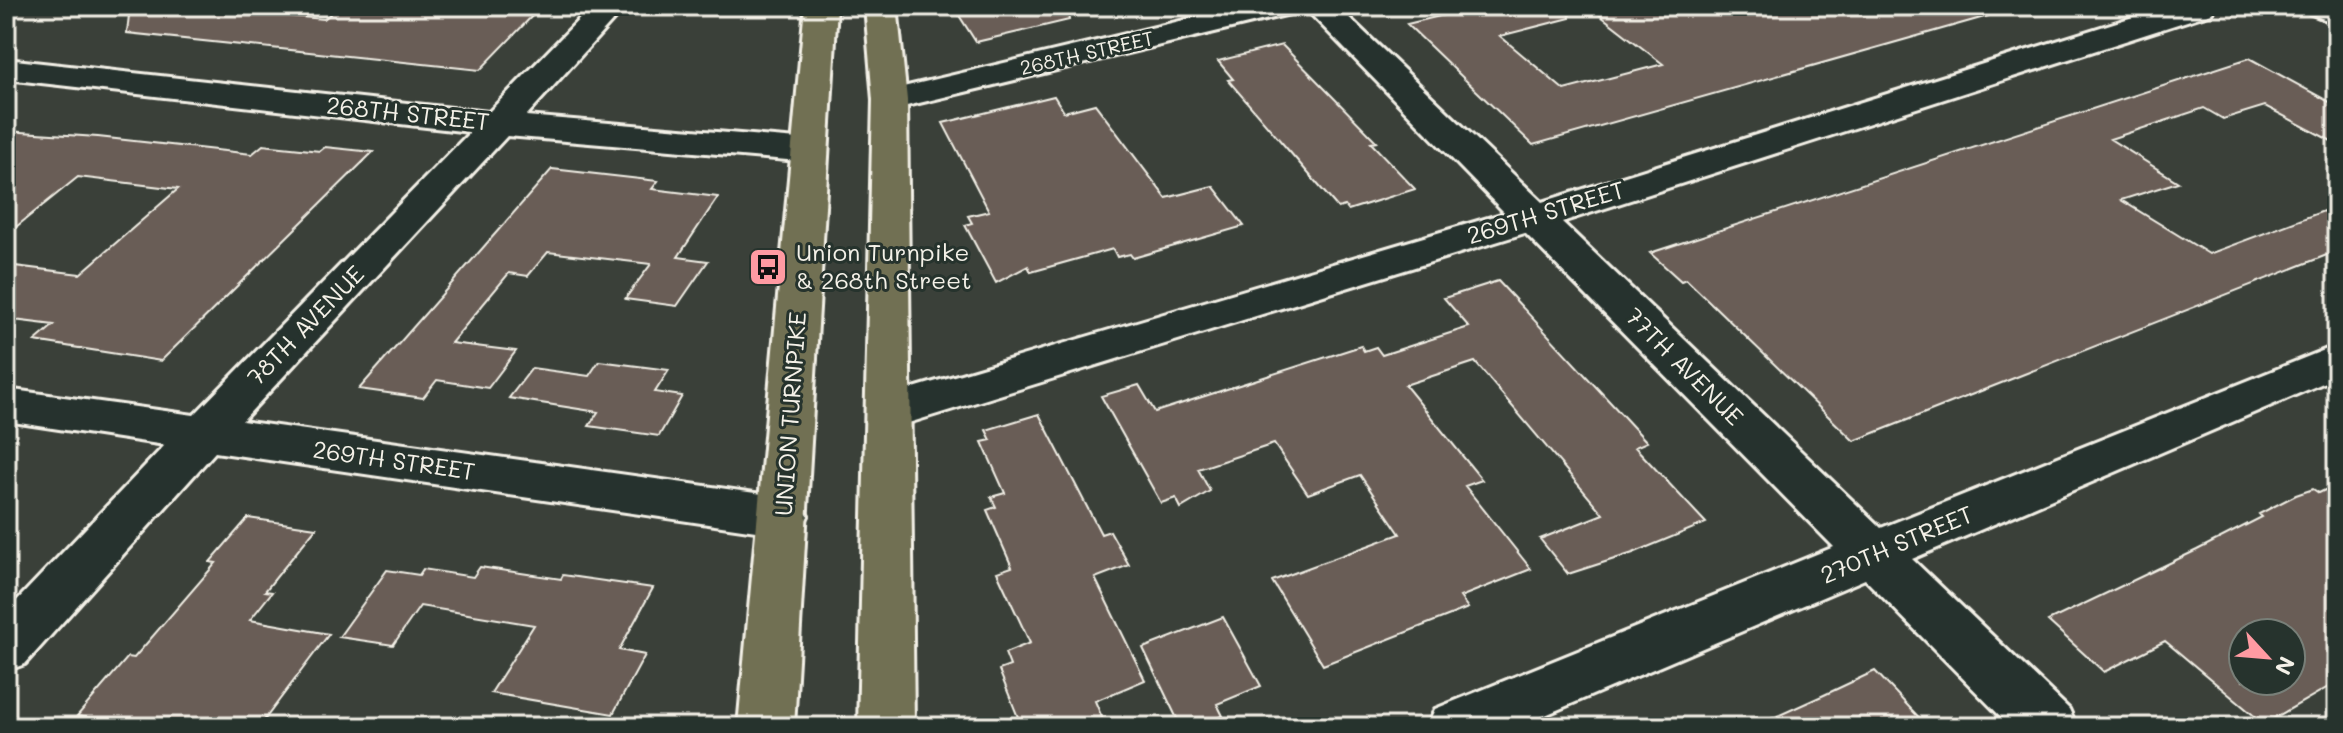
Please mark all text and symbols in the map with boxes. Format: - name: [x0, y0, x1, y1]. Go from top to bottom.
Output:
- street label: 268TH STREET: [1017, 24, 1156, 80]
- street label: 268TH STREET: [325, 89, 491, 136]
- street label: 269TH STREET: [1463, 173, 1628, 250]
- place label: Union Turnpike & 268th Street: [796, 236, 972, 295]
- bus stop icon: Union Turnpike & 268th Street: [747, 246, 789, 288]
- street label: 78TH AVENUE: [240, 258, 370, 392]
- street label: 77TH AVENUE: [1619, 300, 1751, 432]
- street label: UNION TURNPIKE: [767, 311, 812, 517]
- street label: 269TH STREET: [311, 433, 477, 486]
- street label: 270TH STREET: [1815, 498, 1977, 590]
- north arrow: [2227, 617, 2307, 697]
- text: N: [2269, 652, 2302, 680]

